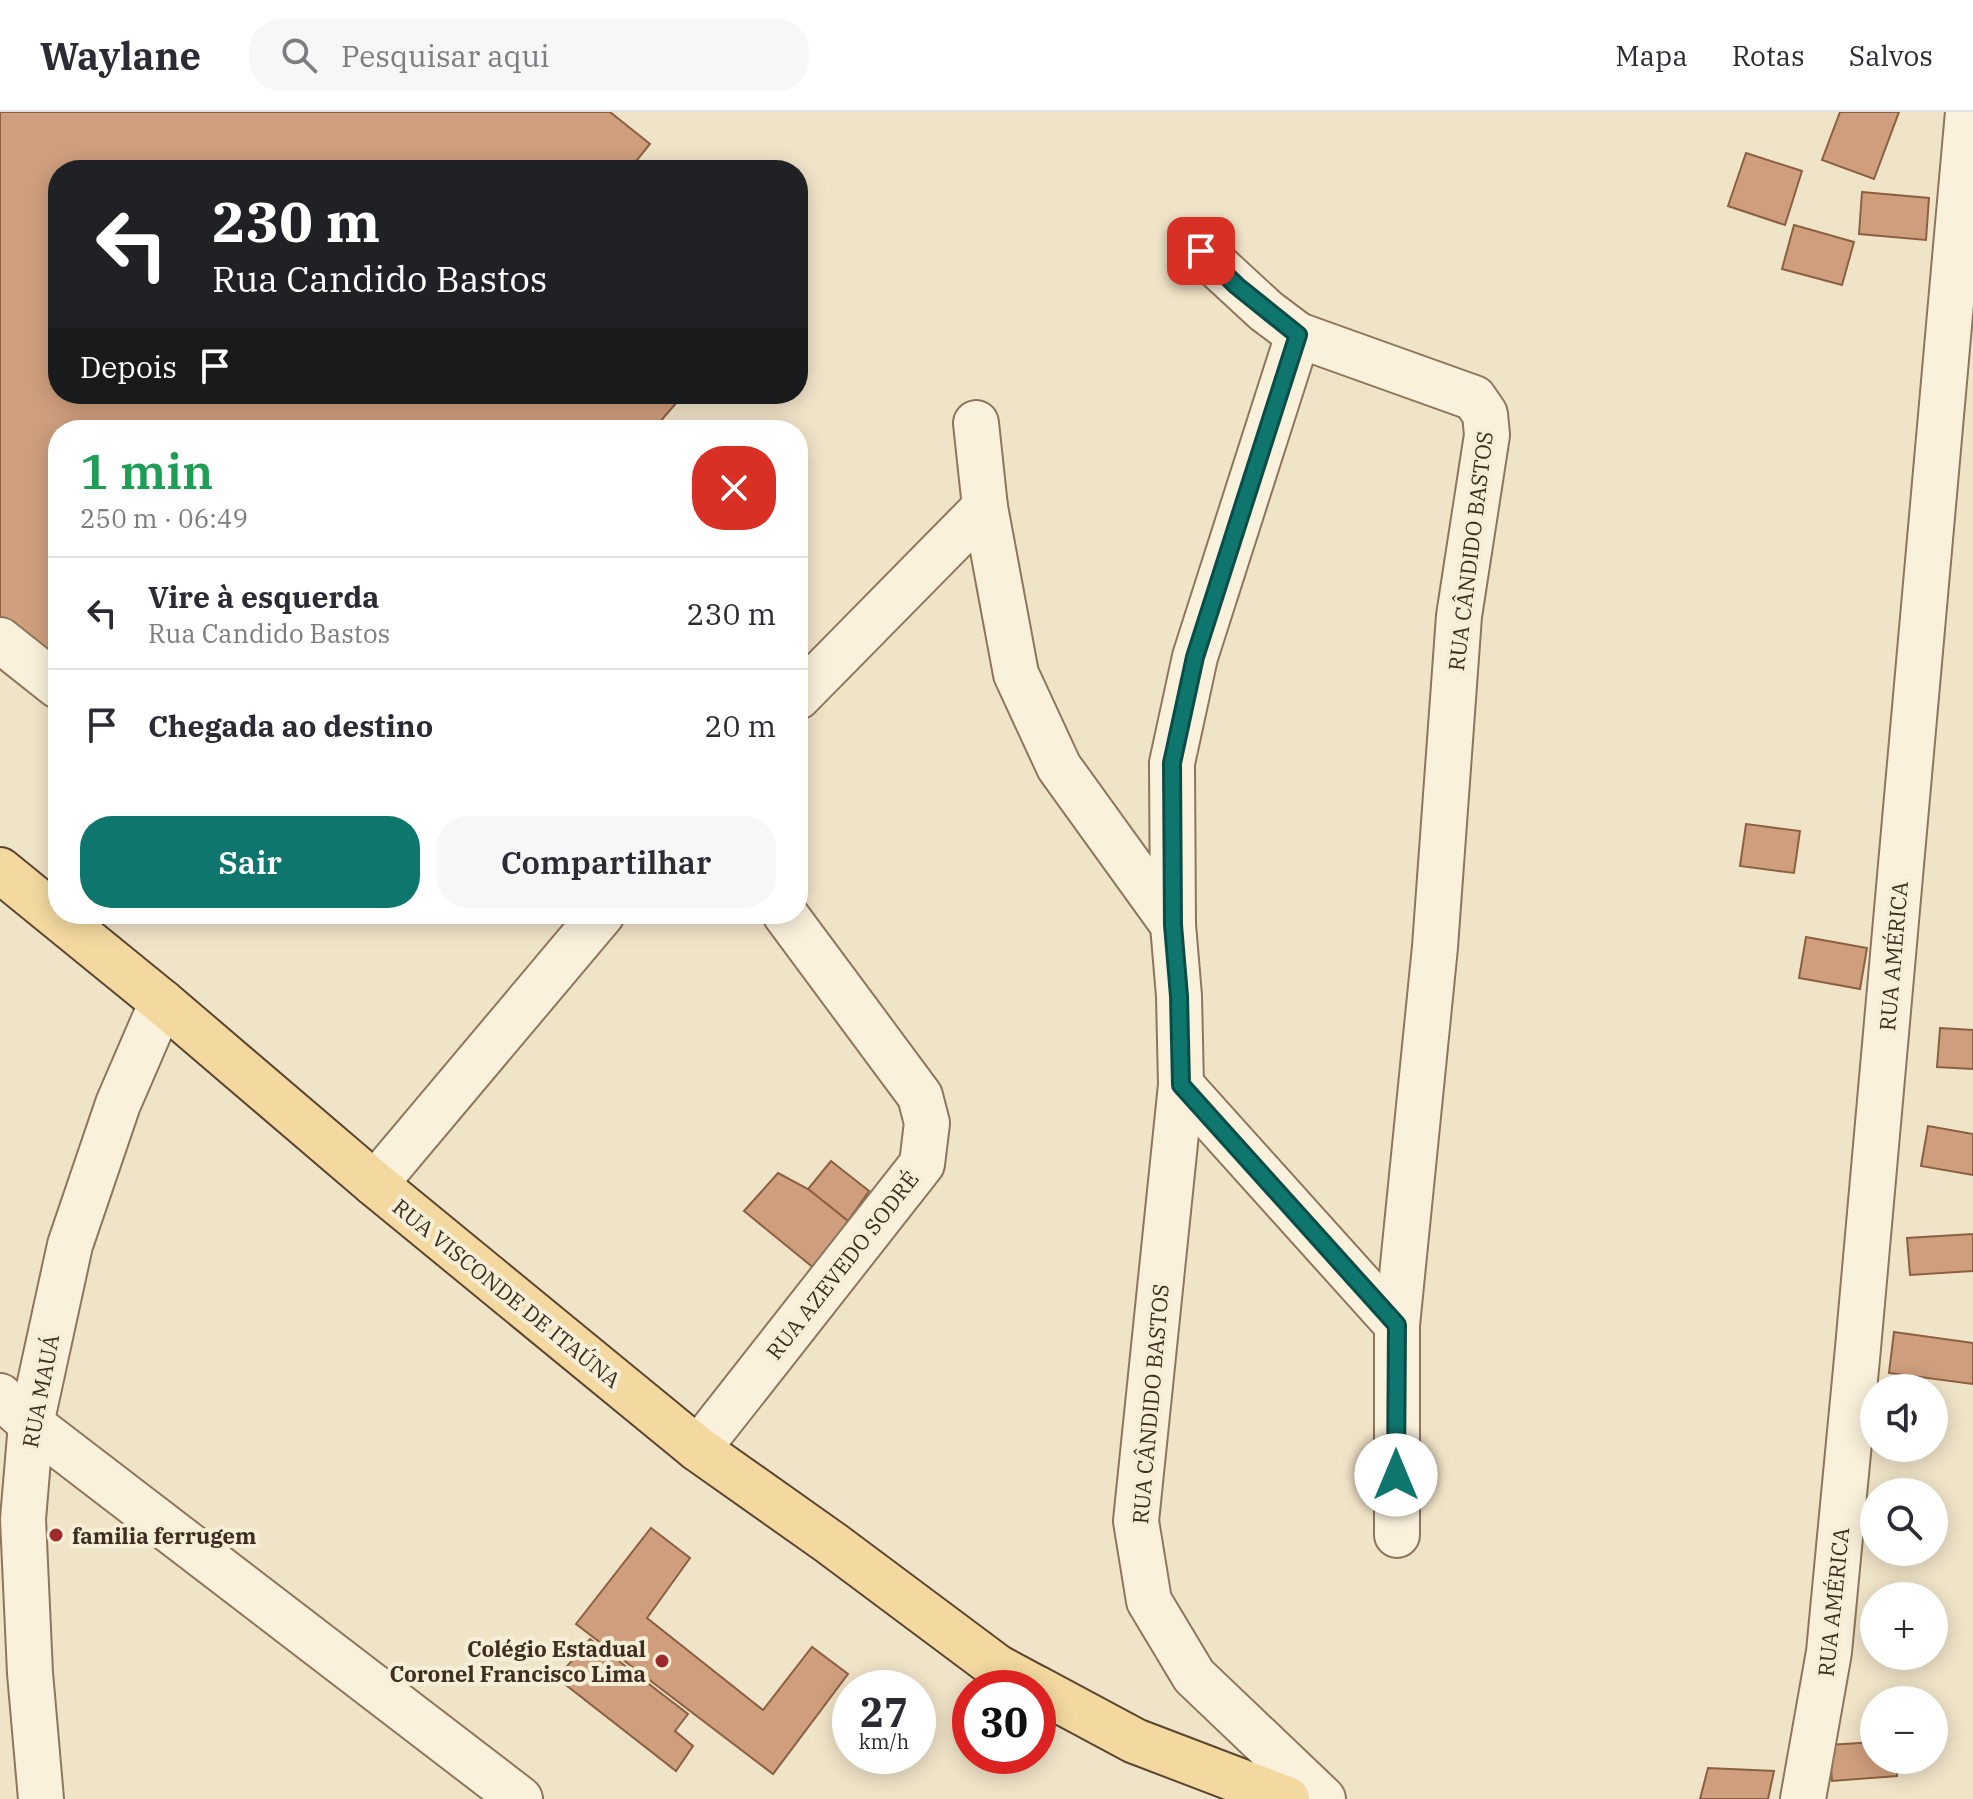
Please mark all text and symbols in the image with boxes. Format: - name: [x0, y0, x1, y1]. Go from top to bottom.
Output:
- search box: [249, 19, 809, 91]
- text: Waylane: [40, 31, 201, 80]
- icon: search: [277, 33, 321, 77]
- text: Pesquisar aqui: [341, 36, 550, 75]
- text: Mapa: [1615, 37, 1688, 74]
- text: Rotas: [1732, 37, 1805, 74]
- text: Salvos: [1849, 37, 1933, 74]
- text: 230 m: [212, 185, 380, 257]
- icon: left: [80, 192, 184, 296]
- pin: [1167, 217, 1235, 285]
- icon: arrive: [1179, 229, 1223, 273]
- text: Rua Candido Bastos: [212, 255, 547, 302]
- icon: arrive: [193, 344, 237, 388]
- text: Depois: [80, 347, 177, 386]
- street label: RUA CÂNDIDO BASTOS: [1441, 430, 1499, 672]
- text: 1 min: [80, 440, 213, 502]
- button: close: [692, 446, 776, 530]
- text: 250 m · 06:49: [80, 501, 248, 535]
- text: Vire à esquerda: [148, 577, 379, 616]
- icon: left: [80, 591, 124, 635]
- text: 230 m: [686, 594, 776, 633]
- text: Rua Candido Bastos: [148, 616, 390, 650]
- icon: arrive: [80, 703, 124, 747]
- text: Chegada ao destino: [148, 706, 433, 745]
- text: 20 m: [704, 706, 776, 745]
- button: Sair: [80, 816, 420, 908]
- button: Compartilhar: [436, 816, 776, 908]
- street label: RUA AMÉRICA: [1872, 880, 1914, 1032]
- street label: RUA AZEVEDO SODRÉ: [759, 1165, 925, 1365]
- street label: RUA VISCONDE DE ITAÚNA: [387, 1192, 627, 1394]
- street label: RUA CÂNDIDO BASTOS: [1125, 1283, 1175, 1525]
- street label: RUA MAUÁ: [15, 1332, 65, 1450]
- map controls: [1860, 1374, 1948, 1774]
- button: sound: [1860, 1374, 1948, 1462]
- position arrow: [1354, 1433, 1438, 1517]
- button: search: [1860, 1478, 1948, 1566]
- place label: familia ferrugem: [72, 1521, 256, 1550]
- marker: familia ferrugem: [47, 1526, 65, 1544]
- street label: RUA AMÉRICA: [1811, 1526, 1855, 1678]
- button: +: [1860, 1582, 1948, 1670]
- place label: Colégio Estadual Coronel Francisco Lima: [390, 1634, 646, 1688]
- marker: Colégio Estadual Coronel Francisco Lima: [653, 1652, 671, 1670]
- speed limit sign: 30: [952, 1670, 1056, 1774]
- text: 27: [860, 1686, 908, 1738]
- button: −: [1860, 1686, 1948, 1774]
- text: km/h: [859, 1728, 909, 1755]

